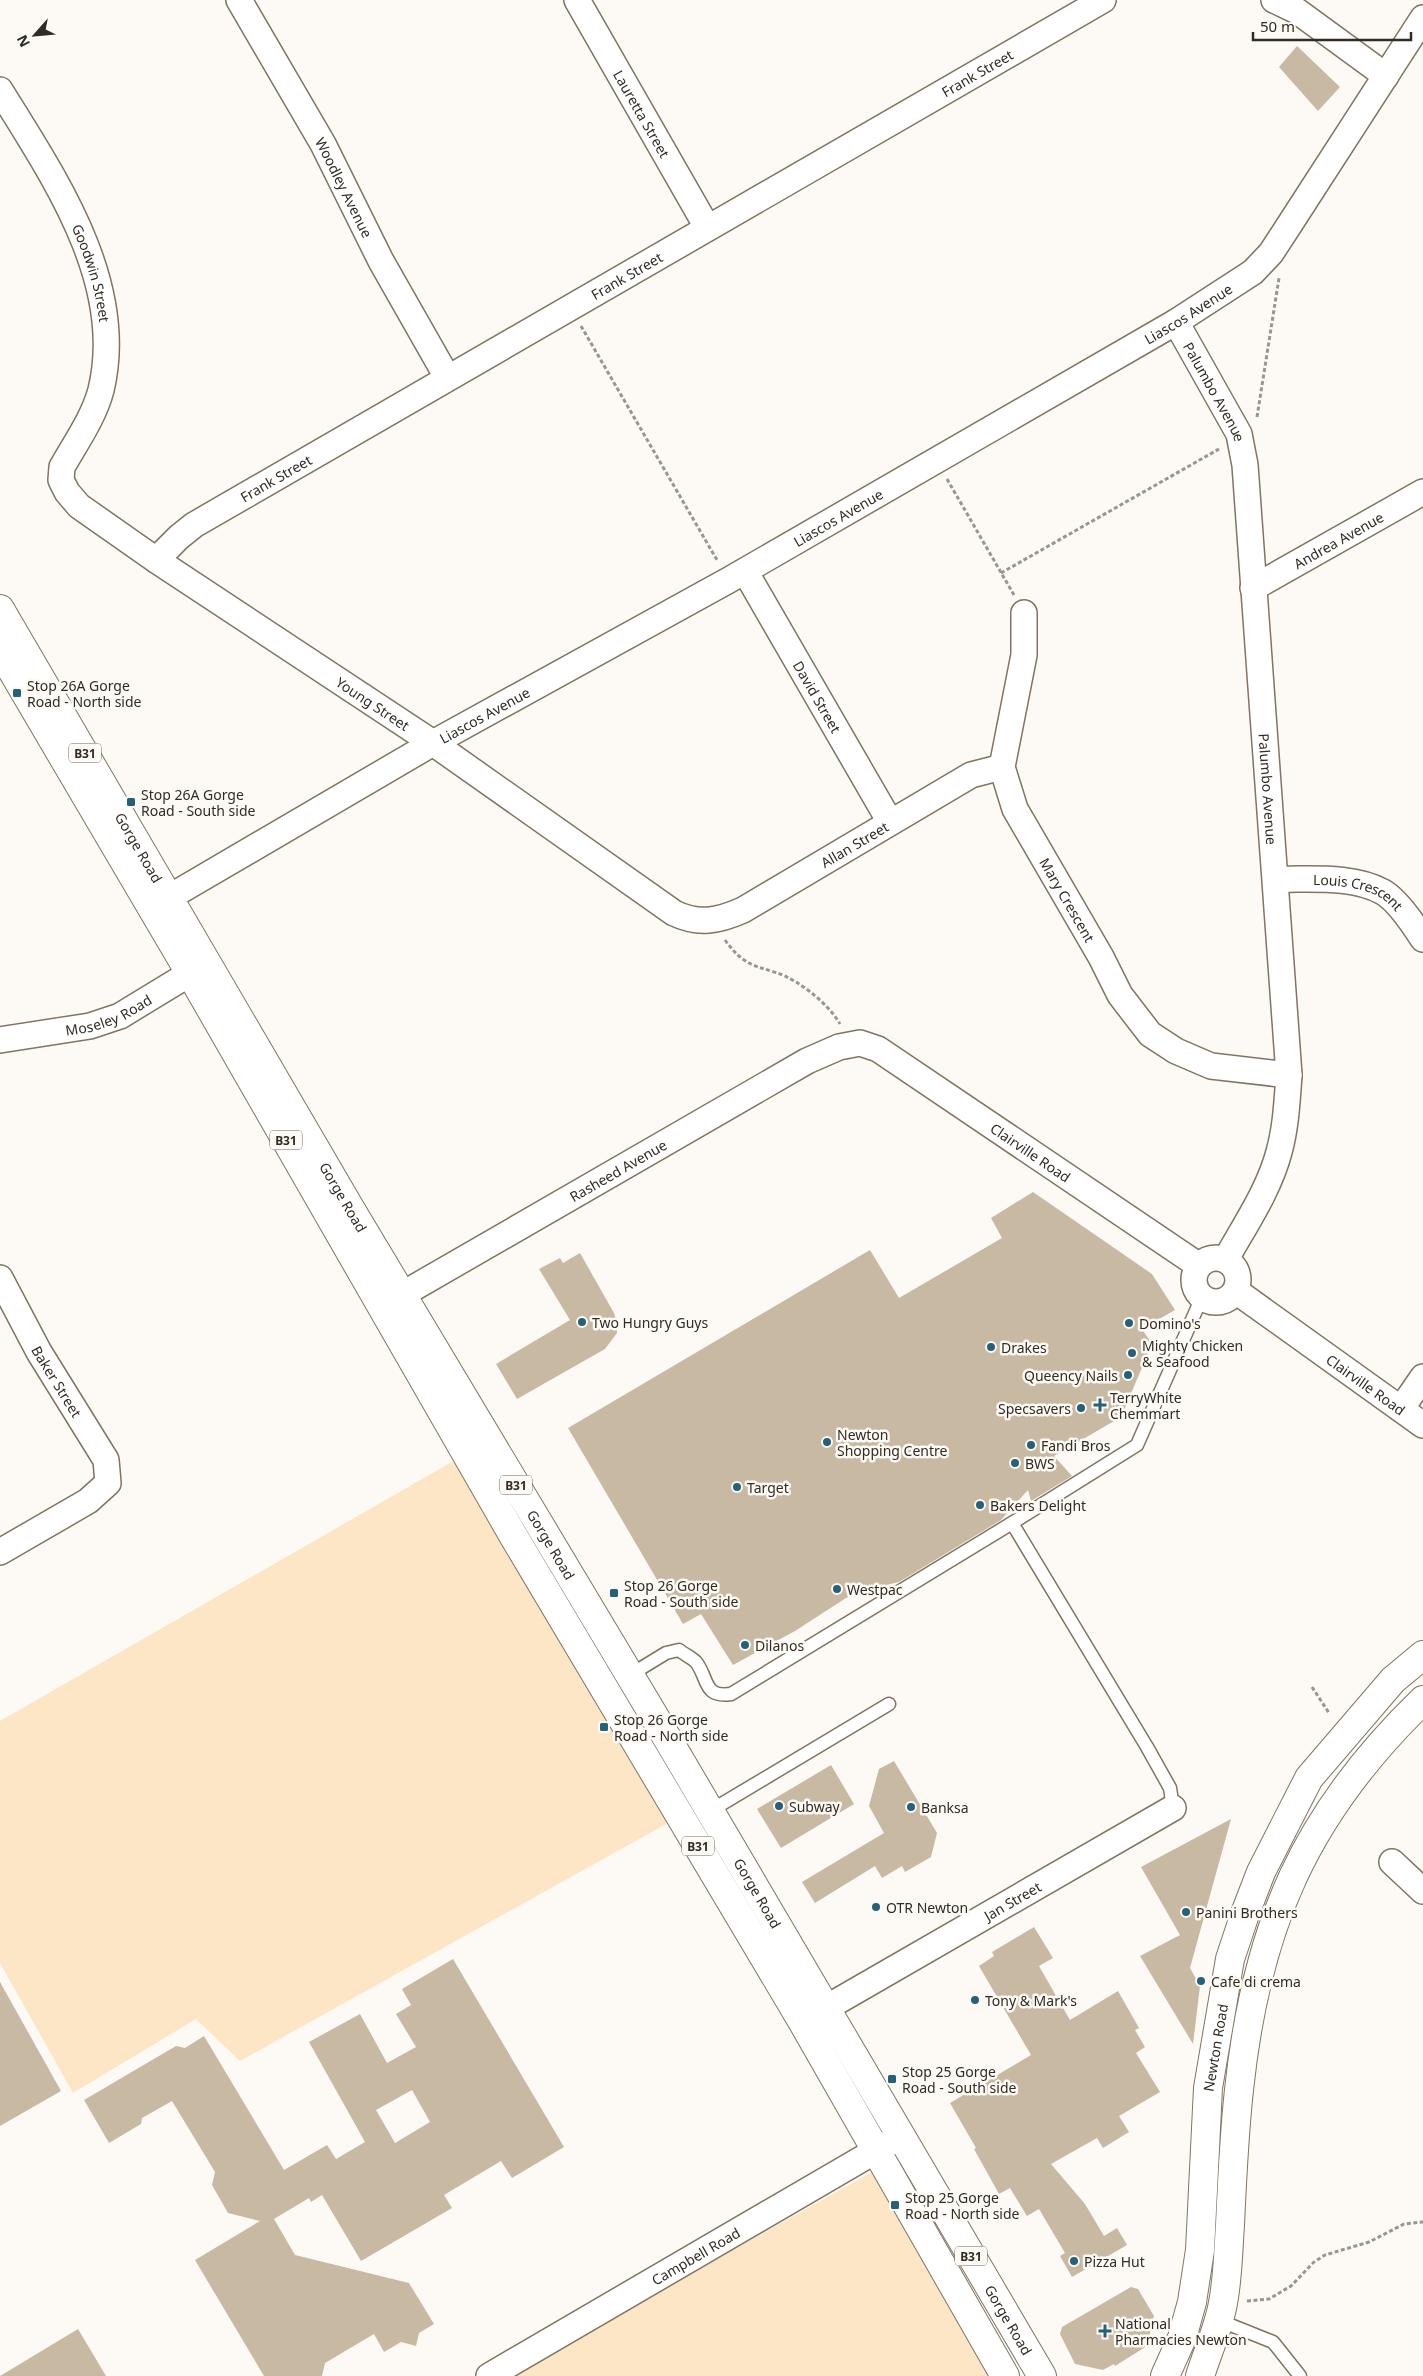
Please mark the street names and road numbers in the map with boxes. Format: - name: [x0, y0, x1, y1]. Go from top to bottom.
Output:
- street label: Frank Street: [938, 45, 1016, 101]
- street label: Lauretta Street: [609, 66, 675, 161]
- street label: Woodley Avenue: [312, 134, 377, 241]
- street label: Goodwin Street: [68, 221, 115, 323]
- street label: Frank Street: [587, 247, 666, 303]
- street label: Liascos Avenue: [1140, 279, 1236, 348]
- street label: Palumbo Avenue: [1180, 338, 1250, 443]
- street label: Frank Street: [236, 450, 315, 506]
- street label: Liascos Avenue: [790, 484, 886, 550]
- street label: Andrea Avenue: [1290, 507, 1387, 573]
- street label: David Street: [789, 657, 846, 736]
- street label: Young Street: [332, 672, 413, 735]
- street label: Liascos Avenue: [436, 682, 533, 747]
- street label: Palumbo Avenue: [1255, 733, 1282, 846]
- road number: B31: [69, 744, 101, 762]
- street label: Gorge Road: [111, 809, 167, 886]
- street label: Allan Street: [817, 817, 892, 871]
- street label: Mary Crescent: [1036, 854, 1100, 945]
- street label: Louis Crescent: [1313, 870, 1408, 914]
- street label: Moseley Road: [64, 990, 155, 1039]
- street label: Clairville Road: [987, 1118, 1075, 1186]
- road number: B31: [270, 1130, 302, 1150]
- street label: Rasheed Avenue: [566, 1135, 670, 1206]
- street label: Gorge Road: [316, 1158, 372, 1235]
- street label: Baker Street: [28, 1342, 87, 1421]
- street label: Clairville Road: [1323, 1349, 1409, 1419]
- road number: B31: [500, 1476, 532, 1494]
- street label: Gorge Road: [523, 1506, 580, 1583]
- road number: B31: [682, 1836, 714, 1855]
- street label: Gorge Road: [730, 1854, 786, 1931]
- street label: Jan Street: [978, 1877, 1044, 1926]
- street label: Newton Road: [1198, 2002, 1232, 2093]
- street label: Campbell Road: [648, 2222, 743, 2289]
- road number: B31: [955, 2246, 987, 2266]
- street label: Gorge Road: [981, 2281, 1037, 2358]

